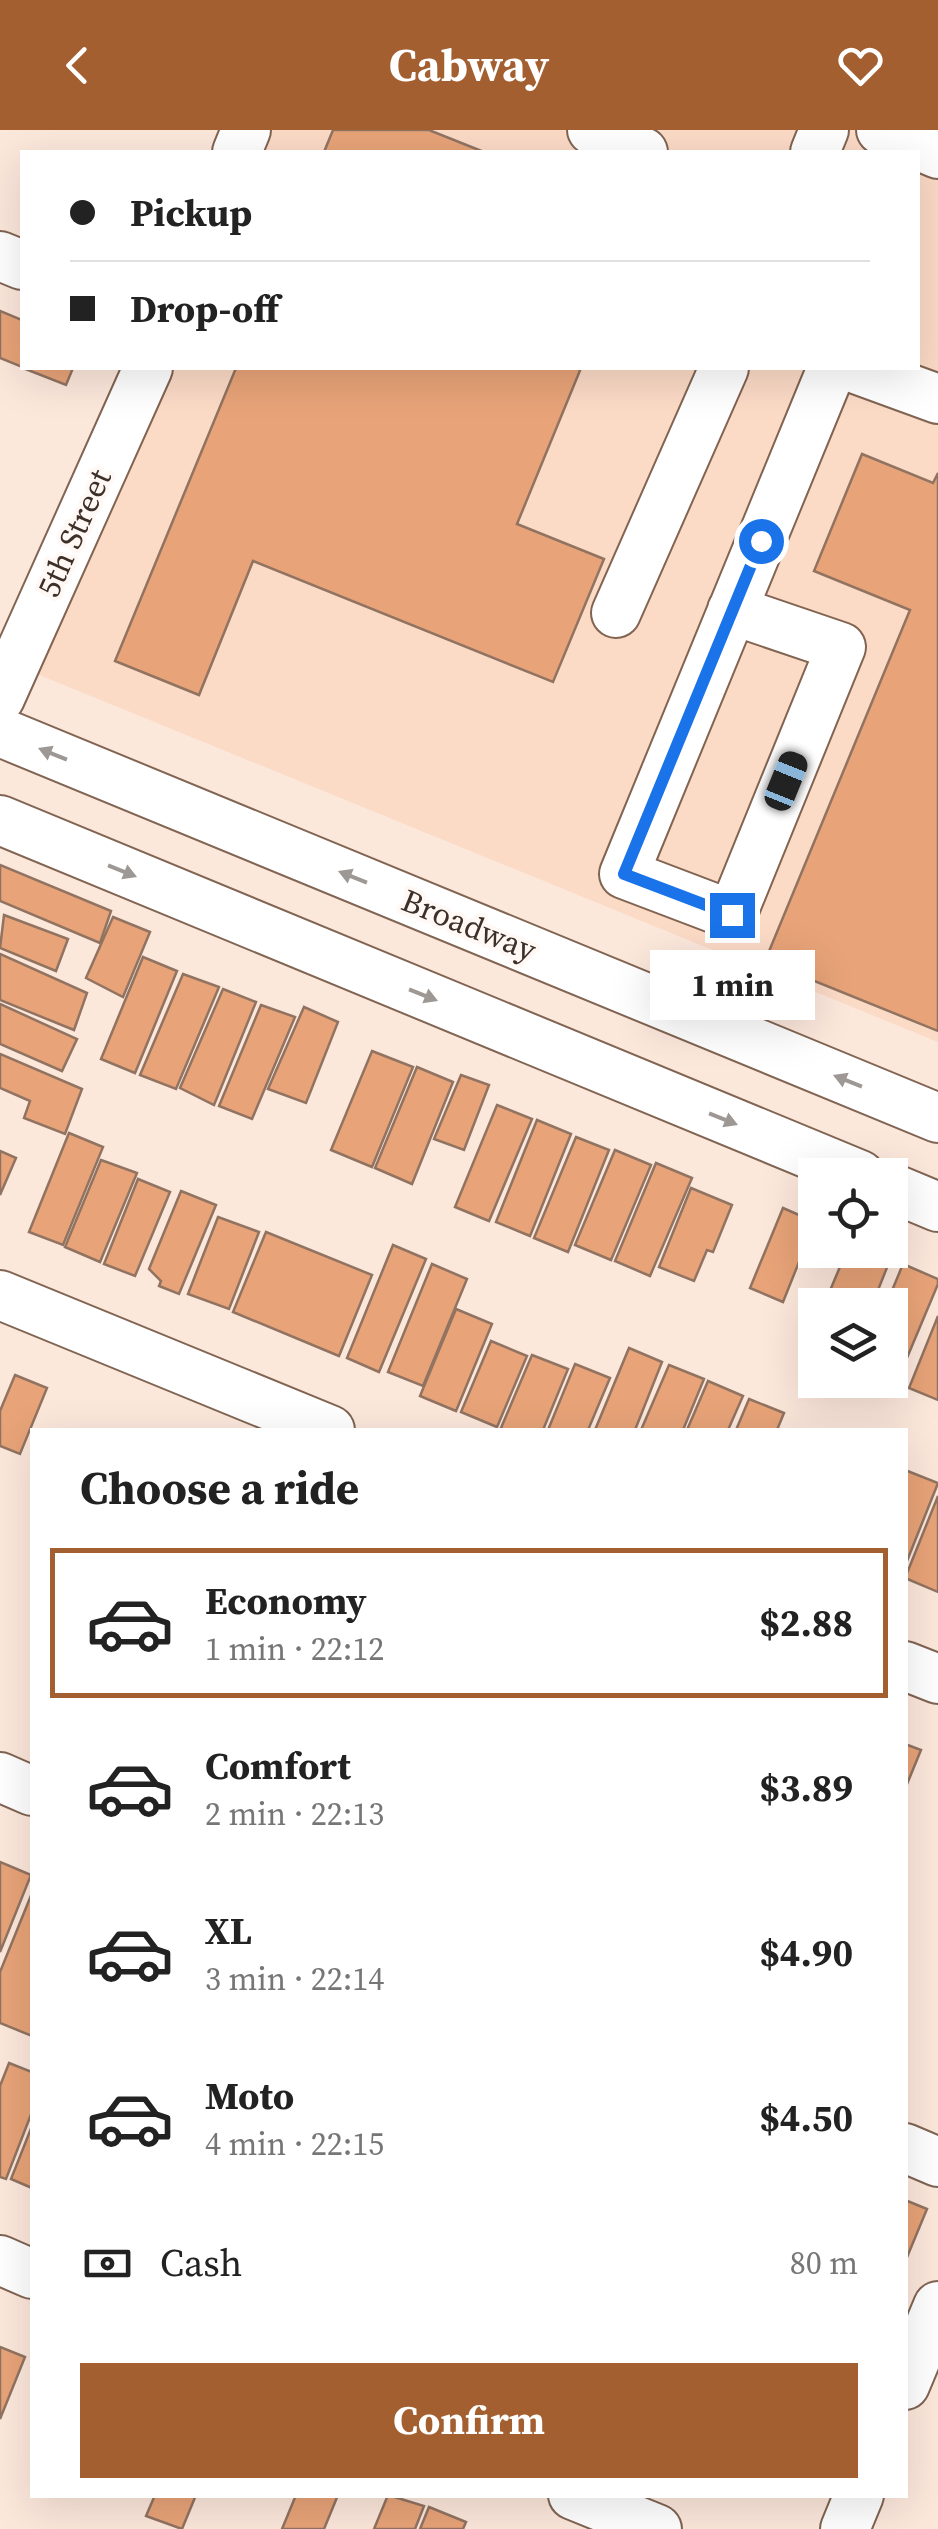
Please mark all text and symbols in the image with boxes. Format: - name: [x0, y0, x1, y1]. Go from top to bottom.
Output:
- text: Cabway: [389, 34, 549, 96]
- icon: back: [50, 38, 105, 93]
- icon: heart: [833, 38, 888, 93]
- text: Pickup: [130, 187, 252, 239]
- text: Drop-off: [130, 283, 279, 335]
- street label: 5th Street: [26, 461, 122, 604]
- route start: [739, 519, 784, 564]
- one-way arrow: [37, 745, 67, 761]
- car: [761, 748, 811, 814]
- one-way arrow: [108, 863, 138, 879]
- one-way arrow: [338, 869, 368, 885]
- street label: Broadway: [395, 878, 543, 972]
- route end: [710, 893, 755, 938]
- callout: 1 min: [650, 950, 814, 1020]
- text: 1 min: [691, 963, 774, 1007]
- one-way arrow: [408, 987, 438, 1003]
- one-way arrow: [833, 1073, 863, 1089]
- one-way arrow: [709, 1111, 739, 1127]
- map controls: [798, 1158, 908, 1398]
- button: locate: [798, 1158, 908, 1268]
- button: layers: [798, 1288, 908, 1398]
- text: Choose a ride: [80, 1457, 359, 1519]
- text: Economy: [205, 1575, 367, 1627]
- icon: car: [85, 1578, 175, 1668]
- text: $2.88: [759, 1597, 853, 1649]
- text: 1 min · 22:12: [205, 1627, 384, 1671]
- text: Comfort: [205, 1740, 351, 1792]
- icon: car: [85, 1743, 175, 1833]
- text: $3.89: [759, 1762, 853, 1814]
- text: 2 min · 22:13: [205, 1792, 384, 1836]
- text: XL: [205, 1905, 252, 1957]
- icon: car: [85, 1908, 175, 1998]
- text: $4.90: [759, 1927, 853, 1979]
- text: 3 min · 22:14: [205, 1957, 384, 2001]
- text: Moto: [205, 2070, 294, 2122]
- icon: car: [85, 2073, 175, 2163]
- text: $4.50: [759, 2092, 853, 2144]
- text: 4 min · 22:15: [205, 2122, 384, 2166]
- icon: cash: [80, 2236, 135, 2291]
- text: Cash: [160, 2237, 242, 2289]
- text: 80 m: [790, 2241, 858, 2285]
- button: Confirm: [80, 2363, 858, 2478]

